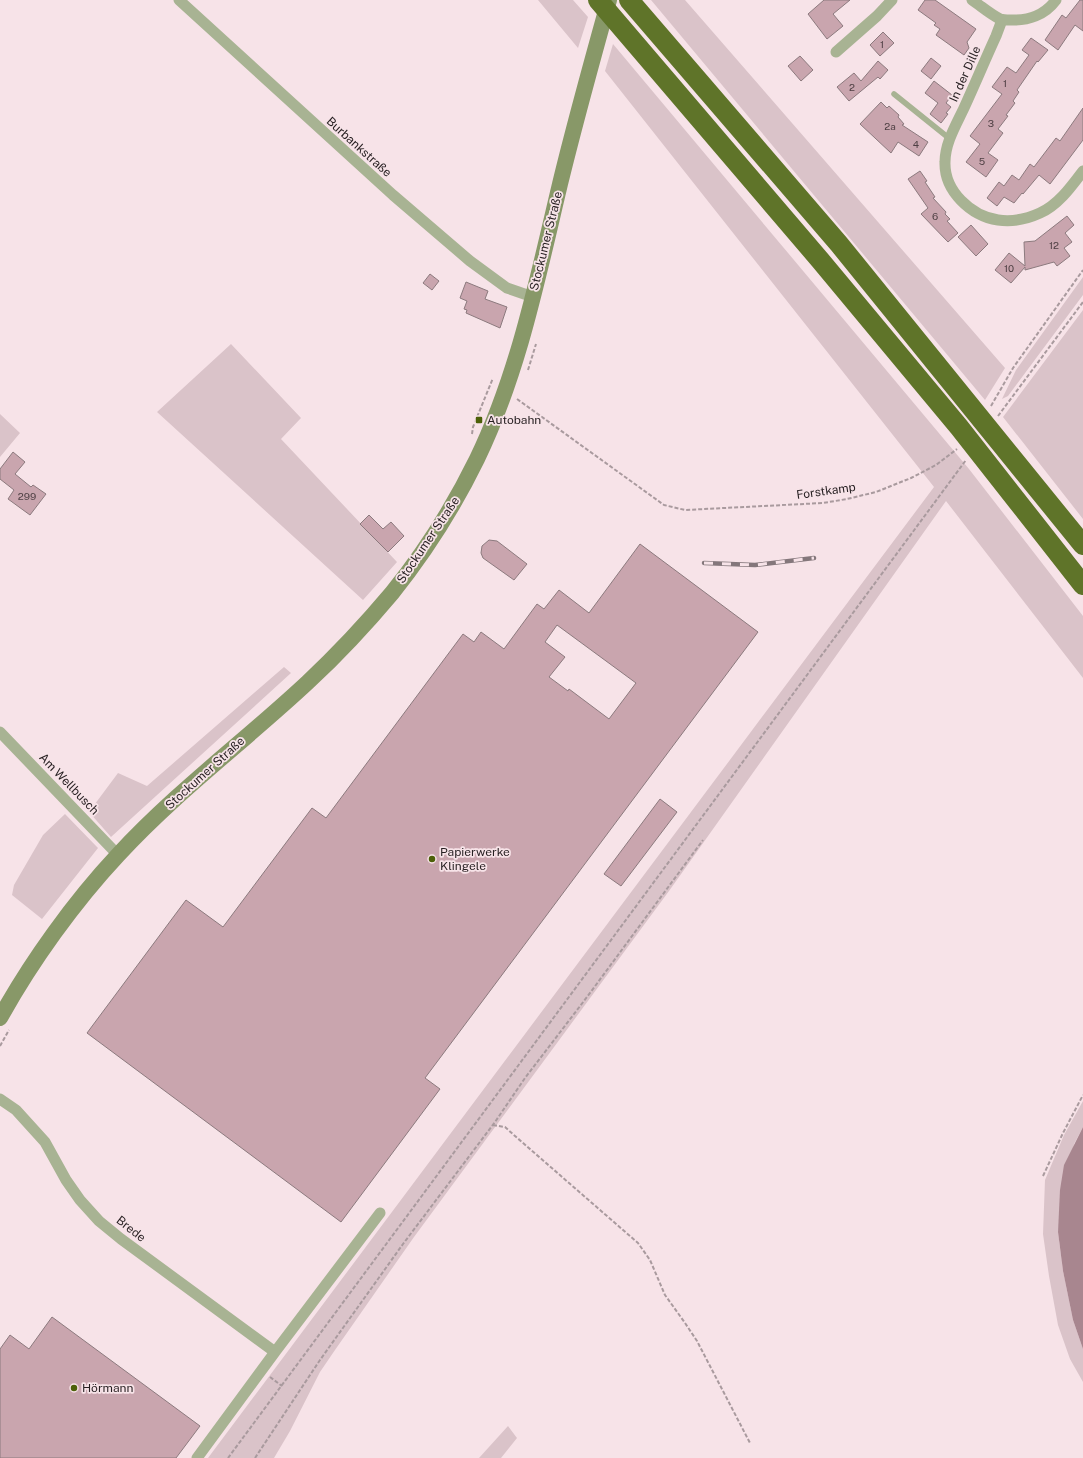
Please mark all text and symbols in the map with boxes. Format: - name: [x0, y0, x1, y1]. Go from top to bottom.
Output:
- house number: 1: [880, 38, 884, 50]
- street label: In der Dille: [946, 44, 984, 104]
- house number: 1: [1003, 77, 1007, 89]
- house number: 2: [849, 81, 855, 93]
- street label: Burbankstraße: [324, 114, 395, 180]
- house number: 3: [988, 117, 994, 129]
- house number: 2a: [884, 120, 896, 132]
- house number: 4: [913, 138, 919, 150]
- house number: 5: [979, 155, 985, 167]
- street label: Stockumer Straße: [527, 190, 565, 292]
- house number: 6: [932, 210, 938, 222]
- house number: 12: [1049, 239, 1059, 251]
- house number: 10: [1004, 262, 1014, 274]
- place label: Autobahn: [487, 413, 541, 427]
- marker: Autobahn: [474, 415, 484, 425]
- street label: Forstkamp: [795, 480, 857, 502]
- house number: 299: [18, 490, 36, 502]
- street label: Stockumer Straße: [394, 494, 462, 586]
- street label: Stockumer Straße: [163, 734, 248, 812]
- street label: Am Wellbusch: [36, 750, 102, 818]
- place label: Papierwerke Klingele: [440, 845, 510, 873]
- marker: Papierwerke Klingele: [427, 854, 437, 864]
- street label: Brede: [114, 1213, 149, 1245]
- place label: Hörmann: [82, 1381, 134, 1395]
- marker: Hörmann: [69, 1383, 79, 1393]

